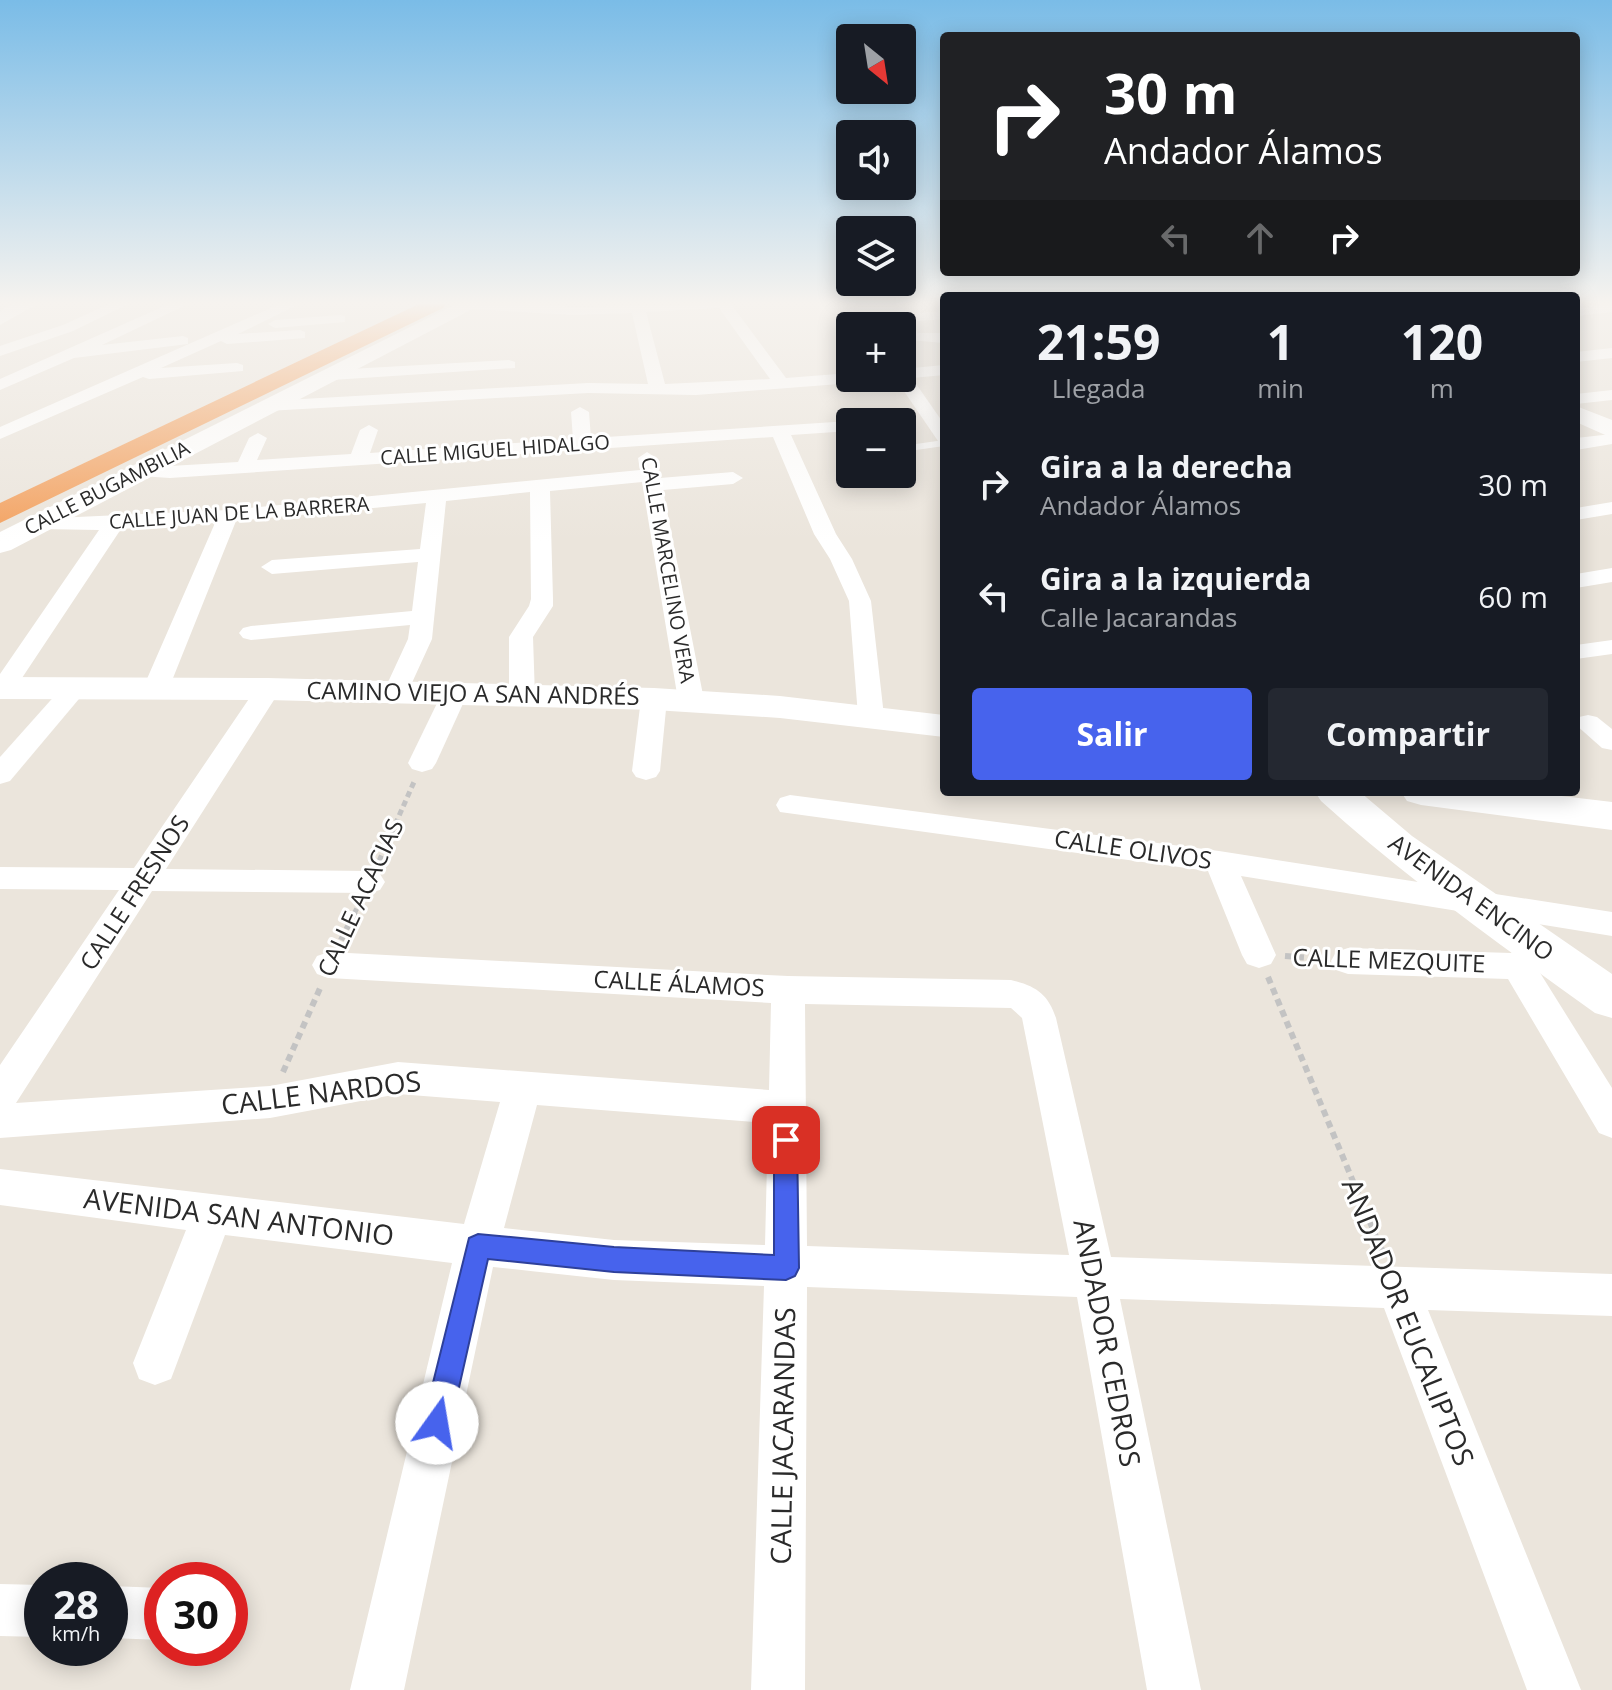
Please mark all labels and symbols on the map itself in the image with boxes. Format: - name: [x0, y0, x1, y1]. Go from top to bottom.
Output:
- north arrow: [836, 24, 916, 104]
- street label: CALLE MIGUEL HIDALGO: [379, 428, 611, 471]
- street label: CALLE BUGAMBILIA: [19, 434, 194, 541]
- street label: CALLE MARCELINO VERA: [635, 455, 702, 685]
- street label: CALLE JUAN DE LA BARRERA: [108, 490, 370, 535]
- street label: CAMINO VIEJO A SAN ANDRÉS: [306, 673, 640, 712]
- street label: CALLE FRESNOS: [71, 808, 196, 976]
- street label: CALLE ACACIAS: [309, 813, 411, 982]
- street label: CALLE OLIVOS: [1052, 821, 1214, 876]
- street label: AVENIDA ENCINO: [1383, 826, 1561, 968]
- street label: CALLE MEZQUITE: [1292, 940, 1486, 979]
- street label: CALLE ÁLAMOS: [593, 962, 765, 1003]
- street label: CALLE NARDOS: [219, 1061, 423, 1123]
- pin: [752, 1106, 820, 1174]
- street label: ANDADOR EUCALIPTOS: [1334, 1172, 1484, 1471]
- street label: AVENIDA SAN ANTONIO: [82, 1178, 396, 1254]
- street label: ANDADOR CEDROS: [1065, 1216, 1151, 1470]
- street label: CALLE JACARANDAS: [761, 1307, 803, 1565]
- position arrow: [395, 1381, 479, 1465]
- speed limit sign: 30: [144, 1562, 248, 1666]

